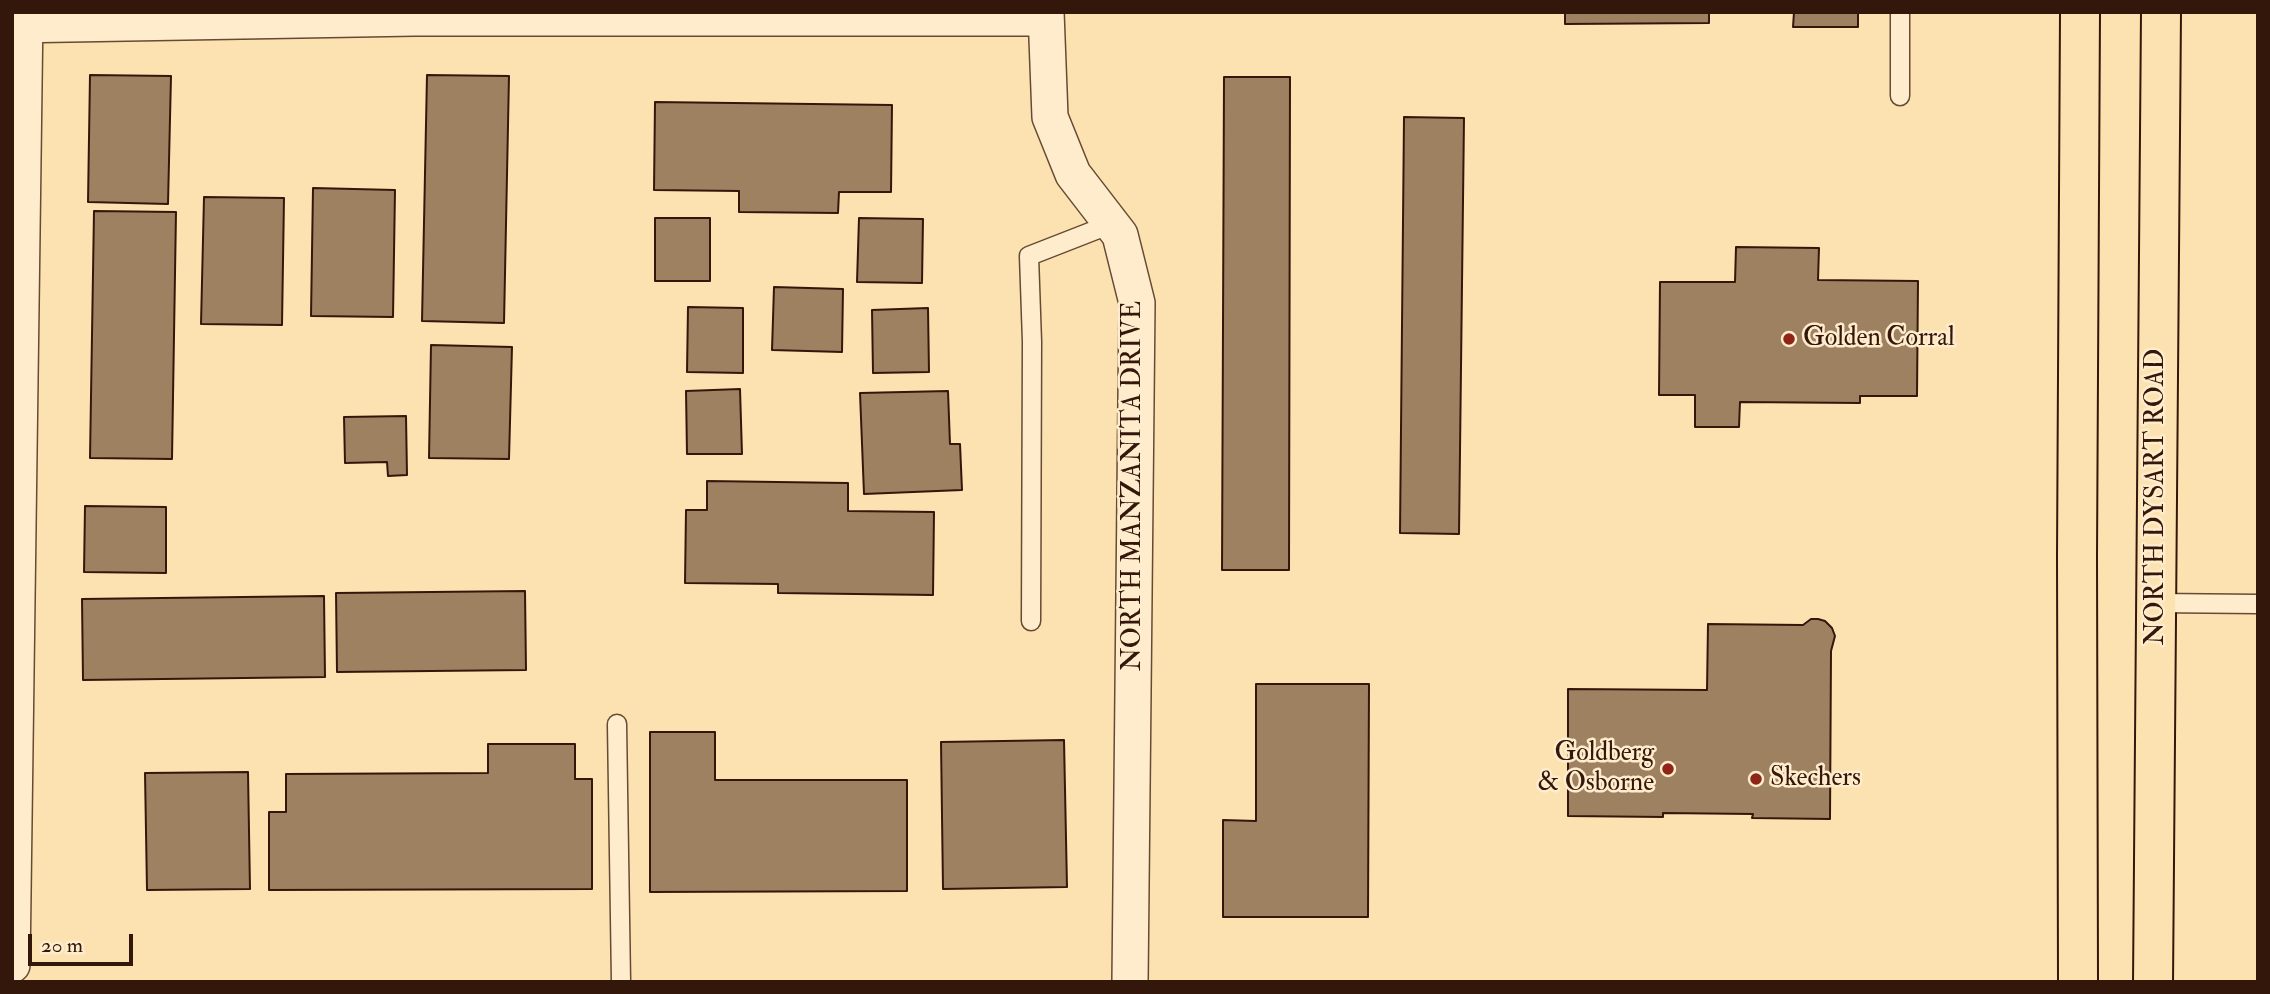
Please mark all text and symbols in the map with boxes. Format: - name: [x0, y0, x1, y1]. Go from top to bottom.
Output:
- street label: NORTH MANZANITA DRIVE: [1118, 301, 1150, 671]
- place label: Golden Corral: [1803, 323, 1955, 355]
- marker: Golden Corral: [1781, 331, 1797, 347]
- street label: NORTH DYSART ROAD: [2141, 349, 2173, 645]
- place label: Goldberg & Osborne: [1537, 738, 1654, 800]
- marker: Goldberg & Osborne: [1660, 761, 1676, 777]
- place label: Skechers: [1770, 763, 1861, 795]
- marker: Skechers: [1748, 771, 1764, 787]
- scale bar: [32, 920, 136, 964]
- text: 20 m: [41, 932, 83, 959]

